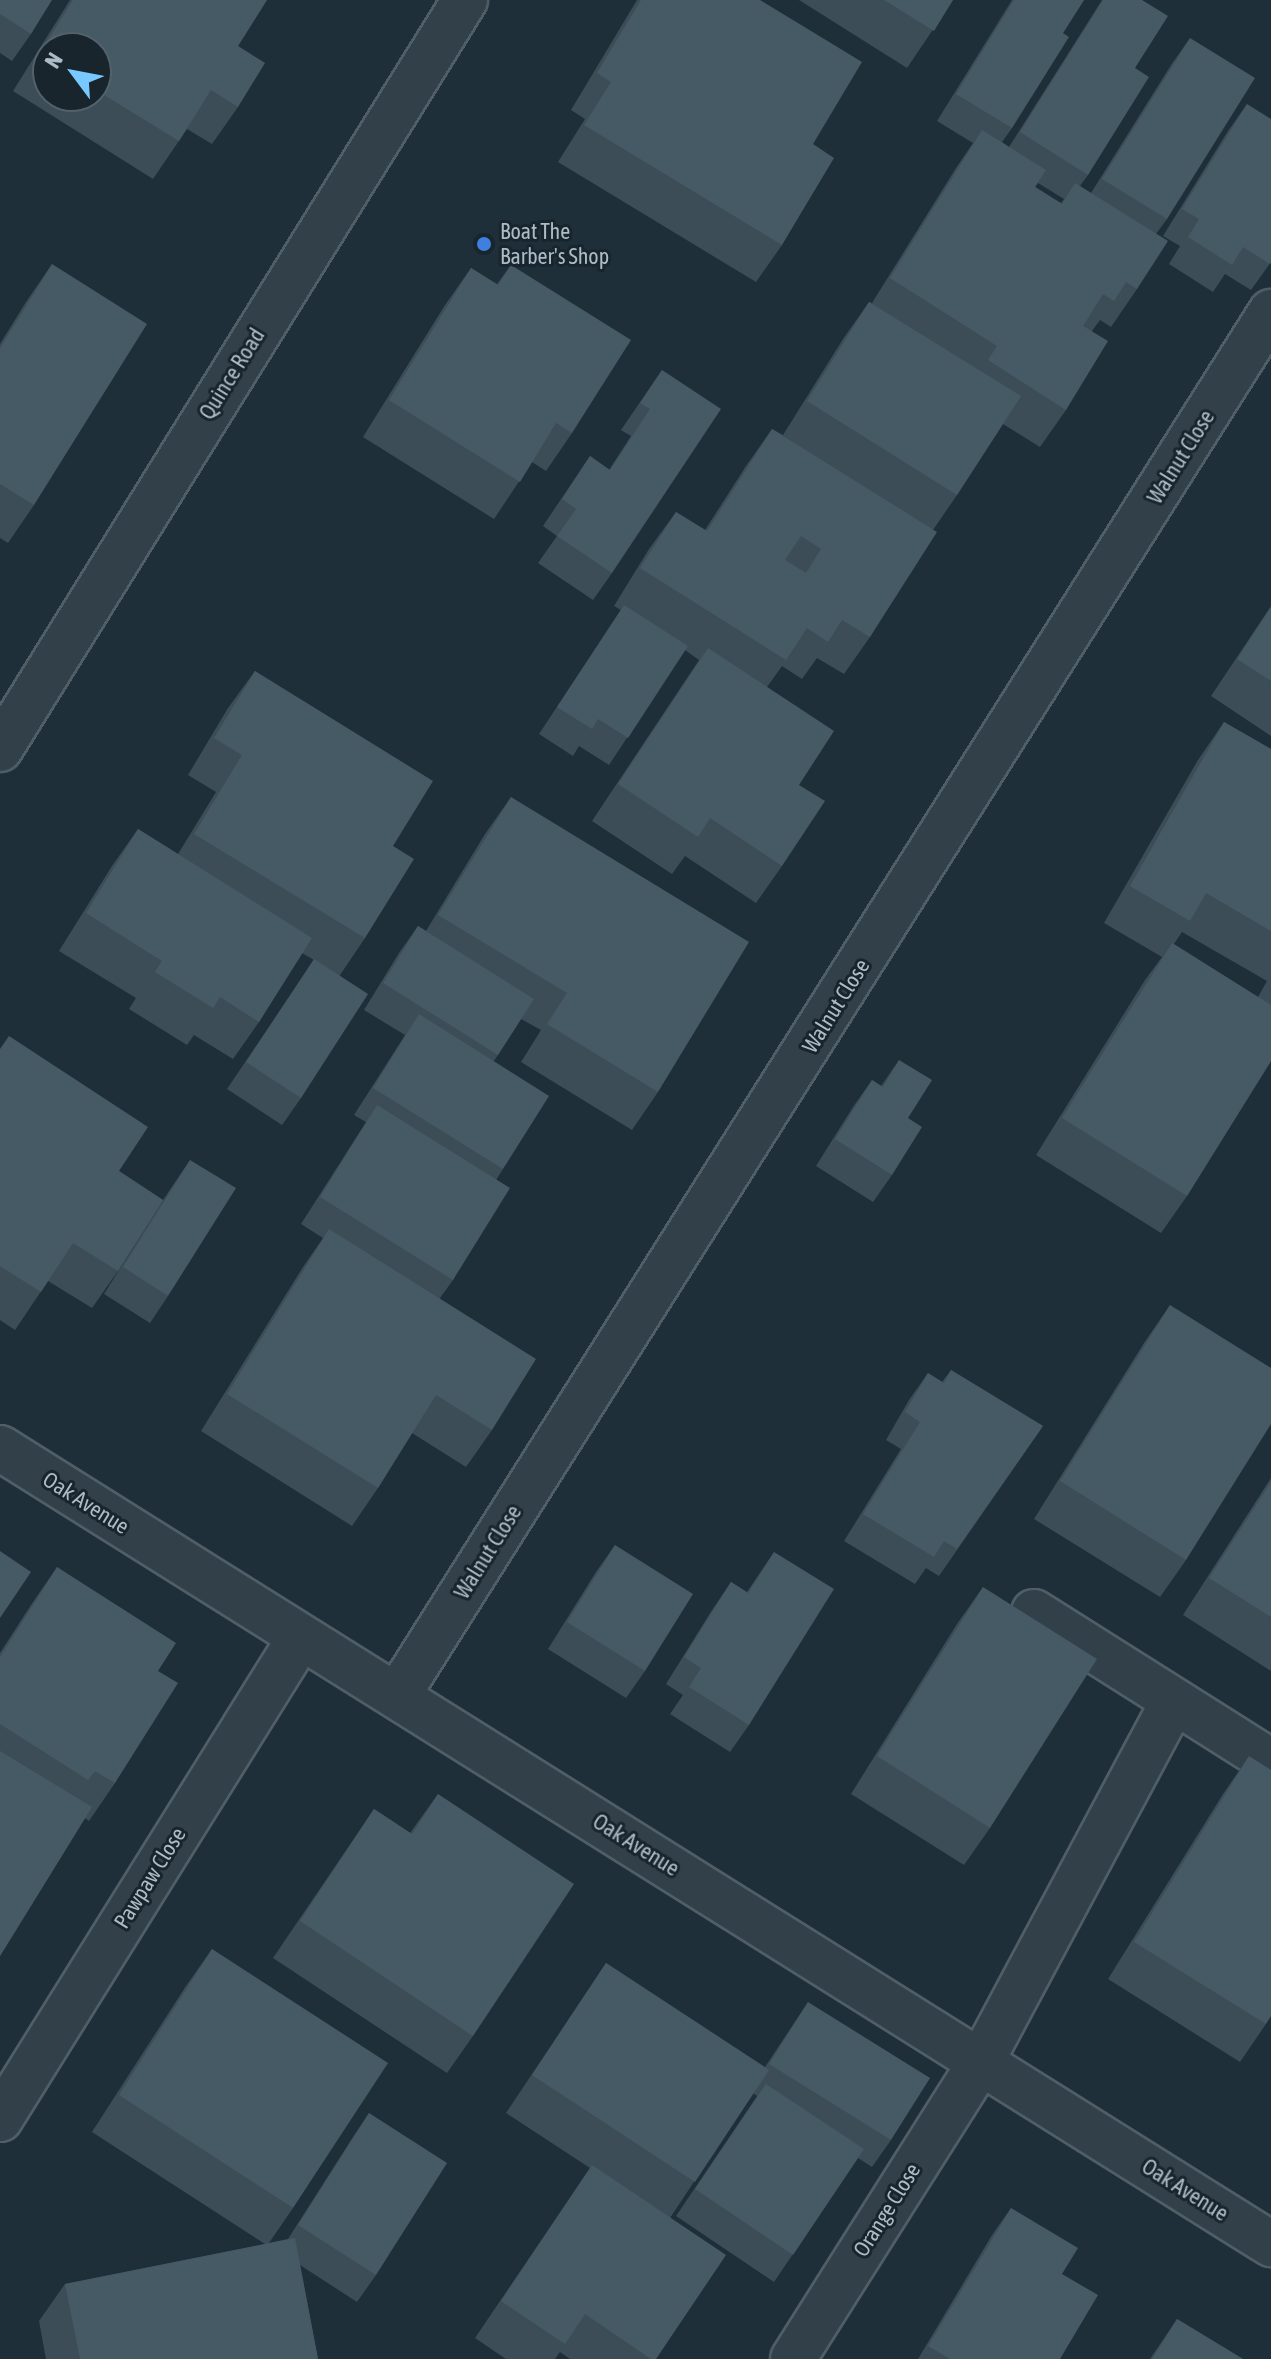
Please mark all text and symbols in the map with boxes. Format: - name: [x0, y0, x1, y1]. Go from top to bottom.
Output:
- north arrow: [32, 32, 112, 112]
- text: N: [39, 48, 68, 73]
- place label: Boat The Barber's Shop: [500, 218, 609, 270]
- marker: Boat The Barber's Shop: [475, 235, 493, 253]
- street label: Quince Road: [194, 324, 270, 424]
- street label: Walnut Close: [1142, 405, 1220, 509]
- street label: Walnut Close: [797, 954, 875, 1058]
- street label: Oak Avenue: [38, 1466, 134, 1540]
- street label: Walnut Close: [449, 1500, 527, 1604]
- street label: Oak Avenue: [588, 1808, 684, 1882]
- street label: Pawpaw Close: [109, 1823, 191, 1933]
- street label: Oak Avenue: [1137, 2153, 1233, 2227]
- street label: Orange Close: [848, 2158, 926, 2262]

